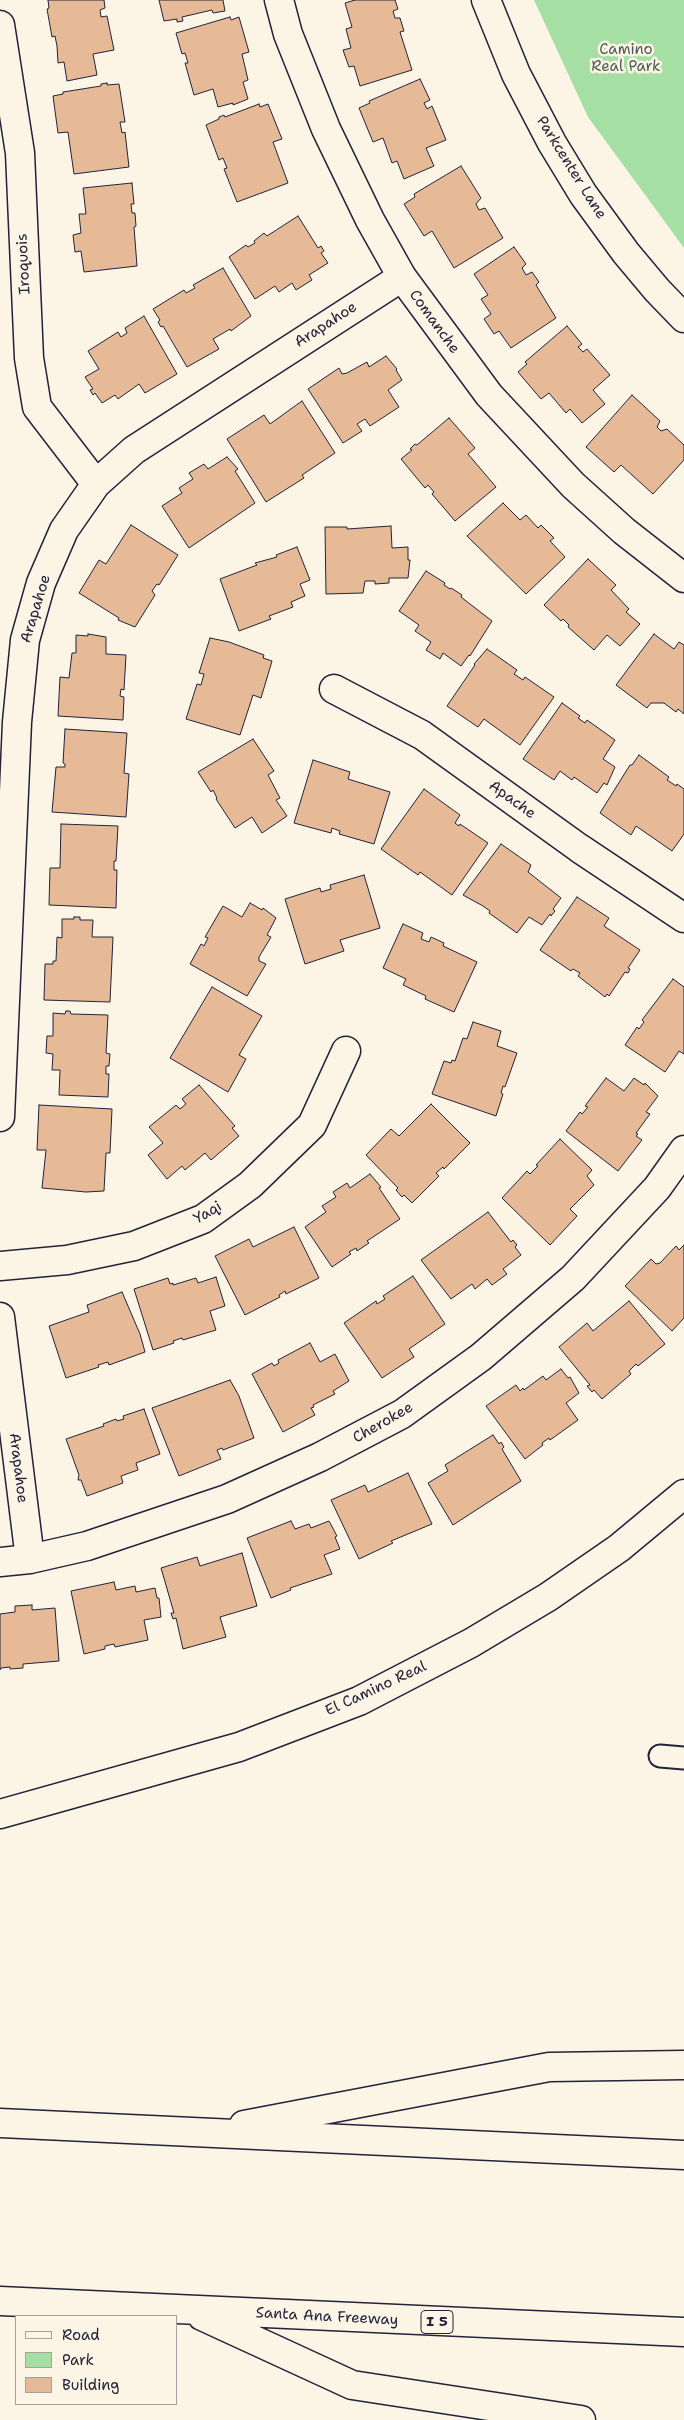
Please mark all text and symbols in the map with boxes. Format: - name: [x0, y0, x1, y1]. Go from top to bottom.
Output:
- park label: Camino Real Park: [591, 41, 661, 76]
- street label: Parkcenter Lane: [532, 113, 610, 223]
- street label: Iroquois: [13, 233, 35, 295]
- street label: Comanche: [405, 287, 463, 357]
- street label: Arapahoe: [292, 298, 360, 352]
- street label: Arapahoe: [17, 573, 55, 645]
- street label: Apache: [485, 777, 539, 823]
- street label: Yaqi: [191, 1198, 225, 1228]
- street label: Cherokee: [350, 1399, 416, 1447]
- street label: Arapahoe: [5, 1432, 31, 1504]
- street label: El Camino Real: [323, 1658, 429, 1720]
- street label: Santa Ana Freeway: [255, 2304, 399, 2330]
- road number: I 5: [421, 2310, 453, 2334]
- legend: [15, 2315, 178, 2405]
- text: Road: [62, 2325, 100, 2345]
- text: Park: [62, 2350, 94, 2370]
- text: Building: [62, 2375, 119, 2395]

